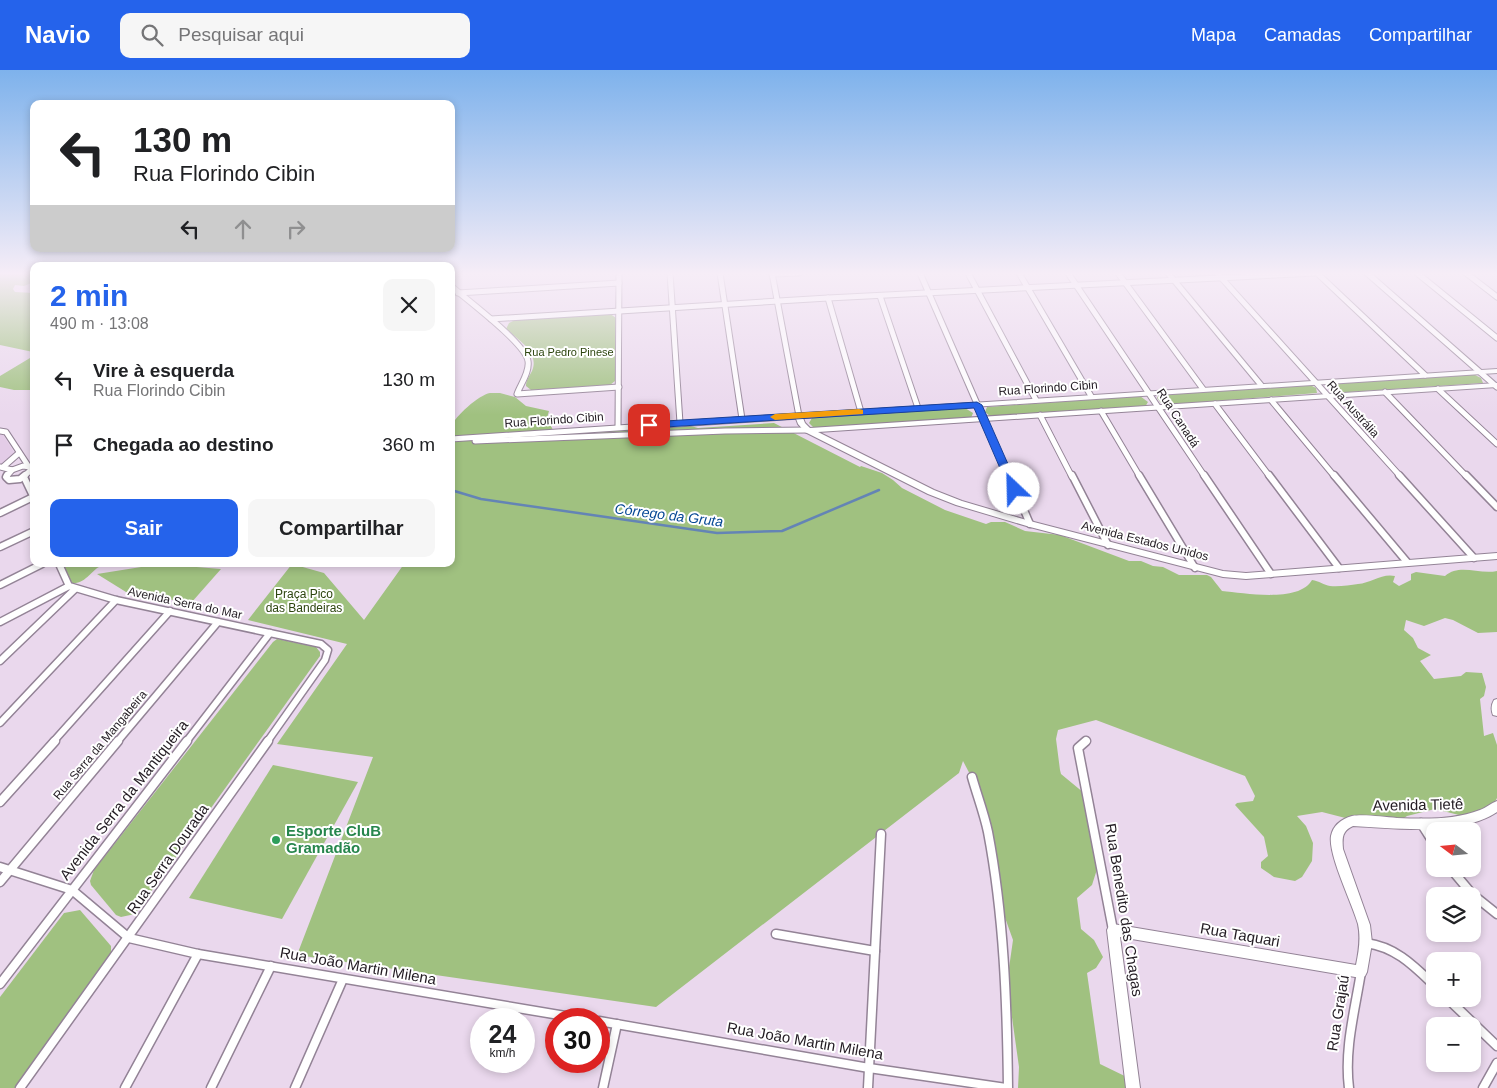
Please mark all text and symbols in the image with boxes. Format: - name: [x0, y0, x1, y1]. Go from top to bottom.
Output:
- search box: [120, 13, 470, 58]
- text: Navio: [25, 21, 90, 48]
- icon: search: [138, 21, 166, 49]
- text: Pesquisar aqui: [178, 24, 304, 45]
- text: Mapa: [1191, 25, 1236, 45]
- text: Camadas: [1264, 25, 1341, 45]
- text: Compartilhar: [1369, 25, 1472, 45]
- icon: left: [50, 120, 115, 185]
- text: 130 m: [133, 120, 232, 159]
- text: Rua Florindo Cibin: [133, 161, 315, 186]
- icon: left: [176, 215, 204, 243]
- icon: ahead: [229, 215, 257, 243]
- icon: right: [282, 215, 310, 243]
- text: 2 min: [50, 279, 128, 312]
- button: close: [383, 279, 435, 331]
- text: 490 m · 13:08: [50, 315, 149, 332]
- park label: Rua Pedro Pinese: [524, 346, 614, 358]
- text: Vire à esquerda: [93, 360, 234, 381]
- icon: left: [50, 366, 78, 394]
- text: 130 m: [382, 369, 435, 390]
- street label: Rua Florindo Cibin: [998, 378, 1098, 398]
- street label: Rua Austrália: [1324, 378, 1382, 440]
- text: Rua Florindo Cibin: [93, 382, 226, 399]
- street label: Rua Canadá: [1154, 386, 1202, 450]
- pin: [628, 404, 670, 446]
- street label: Rua Florindo Cibin: [504, 410, 604, 430]
- icon: arrive: [635, 411, 663, 439]
- icon: arrive: [50, 431, 78, 459]
- text: Chegada ao destino: [93, 434, 274, 455]
- text: 360 m: [382, 434, 435, 455]
- position arrow: [987, 462, 1039, 514]
- button: Sair: [50, 499, 238, 557]
- button: Compartilhar: [248, 499, 435, 557]
- water label: Córrego da Gruta: [614, 500, 724, 530]
- street label: Avenida Estados Unidos: [1080, 518, 1210, 564]
- street label: Avenida Serra do Mar: [127, 584, 243, 622]
- park label: Praça Pico das Bandeiras: [266, 587, 342, 615]
- street label: Rua Serra da Mangabeira: [50, 687, 150, 802]
- street label: Avenida Serra da Mantiqueira: [56, 716, 192, 883]
- street label: Avenida Tietê: [1373, 795, 1463, 814]
- street label: Rua Serra Dourada: [123, 800, 212, 917]
- place label: Esporte CluB Gramadão: [286, 822, 381, 856]
- street label: Rua Benedito das Chagas: [1102, 822, 1147, 998]
- north arrow: [1426, 822, 1481, 878]
- map controls: [1426, 822, 1481, 1072]
- marker: Esporte CluB Gramadão: [270, 834, 282, 846]
- button: layers: [1426, 887, 1481, 942]
- street label: Rua Taquari: [1199, 919, 1281, 950]
- street label: Rua João Martin Milena: [279, 943, 438, 988]
- button: +: [1426, 952, 1481, 1007]
- street label: Rua Grajaú: [1323, 974, 1352, 1052]
- speed limit sign: 30: [545, 1008, 610, 1073]
- button: −: [1426, 1017, 1481, 1072]
- street label: Rua João Martin Milena: [726, 1018, 885, 1063]
- text: 24: [489, 1020, 516, 1048]
- text: km/h: [489, 1046, 516, 1060]

